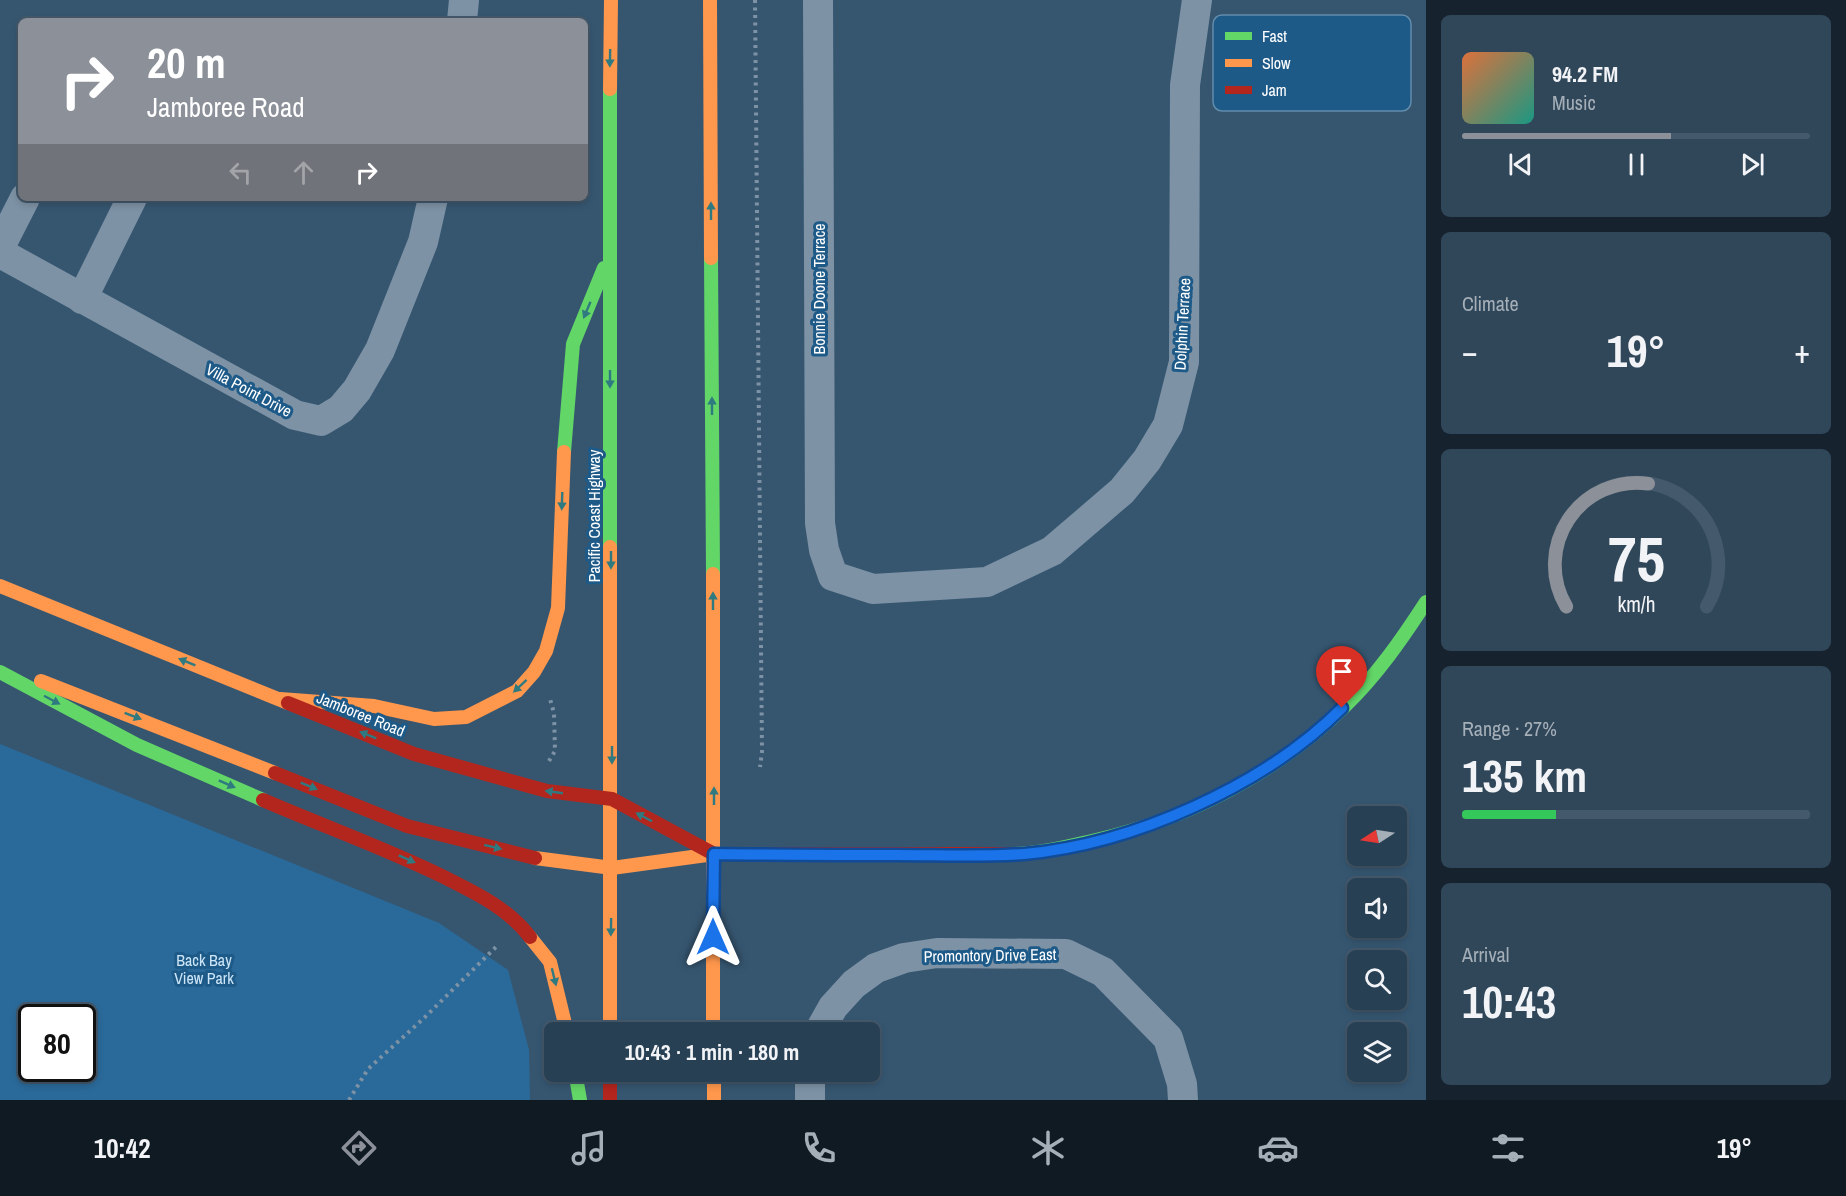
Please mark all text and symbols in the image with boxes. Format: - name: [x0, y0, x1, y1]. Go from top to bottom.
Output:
- legend: [1213, 15, 1411, 111]
- text: Fast: [1262, 25, 1287, 47]
- text: 20 m: [147, 35, 226, 91]
- icon: right: [48, 42, 126, 120]
- one-way arrow: [605, 49, 615, 68]
- text: Slow: [1262, 52, 1291, 74]
- text: 94.2 FM: [1552, 59, 1618, 89]
- text: Jam: [1262, 79, 1287, 101]
- text: Jamboree Road: [147, 89, 305, 125]
- text: Music: [1552, 89, 1596, 116]
- icon: previous: [1504, 148, 1537, 181]
- icon: pause: [1620, 148, 1653, 181]
- icon: next: [1736, 148, 1769, 181]
- icon: left: [224, 156, 257, 189]
- icon: ahead: [287, 156, 320, 189]
- icon: right: [350, 156, 383, 189]
- one-way arrow: [706, 201, 716, 220]
- street label: Bonnie Doone Terrace: [808, 223, 830, 355]
- street label: Dolphin Terrace: [1169, 277, 1195, 371]
- text: Climate: [1462, 290, 1519, 317]
- one-way arrow: [582, 301, 592, 319]
- text: 19°: [1606, 320, 1666, 381]
- text: −: [1462, 329, 1478, 373]
- text: +: [1794, 329, 1810, 373]
- street label: Villa Point Drive: [202, 358, 296, 422]
- one-way arrow: [605, 370, 615, 389]
- one-way arrow: [707, 396, 717, 415]
- street label: Pacific Coast Highway: [583, 449, 605, 582]
- one-way arrow: [557, 492, 567, 511]
- text: 75: [1608, 516, 1664, 600]
- one-way arrow: [606, 550, 616, 569]
- text: km/h: [1617, 590, 1655, 619]
- one-way arrow: [708, 591, 718, 610]
- pin: [1316, 646, 1367, 708]
- icon: arrive: [1325, 655, 1358, 688]
- one-way arrow: [178, 657, 196, 666]
- one-way arrow: [513, 679, 528, 693]
- street label: Jamboree Road: [314, 686, 408, 742]
- one-way arrow: [43, 695, 60, 705]
- one-way arrow: [125, 712, 143, 722]
- text: Range · 27%: [1462, 715, 1557, 742]
- one-way arrow: [359, 730, 377, 739]
- one-way arrow: [607, 745, 617, 764]
- text: 135 km: [1462, 745, 1587, 806]
- one-way arrow: [219, 779, 237, 789]
- one-way arrow: [300, 781, 318, 791]
- one-way arrow: [709, 786, 719, 805]
- one-way arrow: [544, 788, 563, 797]
- north arrow: [1347, 806, 1407, 866]
- map controls: [1347, 806, 1407, 1082]
- one-way arrow: [636, 812, 653, 822]
- one-way arrow: [484, 843, 503, 853]
- one-way arrow: [399, 854, 417, 864]
- button: sound: [1347, 878, 1407, 938]
- position arrow: [681, 905, 745, 969]
- one-way arrow: [606, 917, 616, 936]
- text: Arrival: [1462, 941, 1509, 968]
- street label: Promontory Drive East: [923, 943, 1057, 967]
- park label: Back Bay View Park: [174, 949, 234, 989]
- button: search: [1347, 950, 1407, 1010]
- one-way arrow: [549, 968, 559, 987]
- text: 10:43: [1462, 971, 1556, 1032]
- speed limit sign: 80: [18, 1004, 96, 1082]
- button: layers: [1347, 1022, 1407, 1082]
- text: 10:43 · 1 min · 180 m: [625, 1037, 799, 1067]
- icon: directions: [338, 1127, 380, 1169]
- icon: music: [568, 1127, 610, 1169]
- icon: phone: [798, 1127, 840, 1169]
- icon: climate: [1027, 1127, 1069, 1169]
- icon: car: [1257, 1127, 1299, 1169]
- icon: filters: [1487, 1127, 1529, 1169]
- text: 10:42: [94, 1130, 150, 1166]
- text: 19°: [1717, 1130, 1752, 1166]

